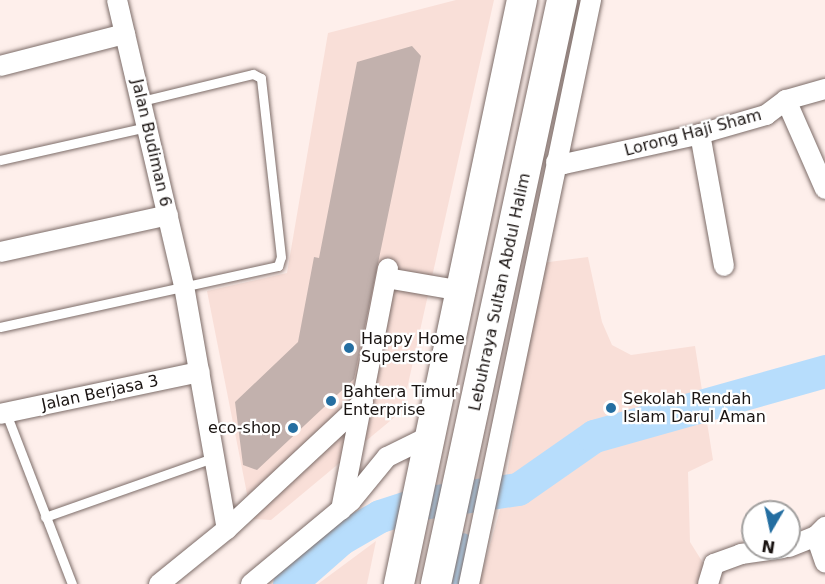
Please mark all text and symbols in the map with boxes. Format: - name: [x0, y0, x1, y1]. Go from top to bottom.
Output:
- street label: Jalan Budiman 6: [127, 77, 175, 209]
- street label: Lorong Haji Sham: [622, 105, 764, 161]
- street label: Lebuhraya Sultan Abdul Halim: [465, 171, 535, 413]
- place label: Happy Home Superstore: [361, 329, 465, 367]
- marker: Happy Home Superstore: [342, 341, 356, 355]
- street label: Jalan Berjasa 3: [40, 371, 160, 415]
- place label: Bahtera Timur Enterprise: [343, 382, 458, 420]
- place label: Sekolah Rendah Islam Darul Aman: [623, 389, 766, 427]
- marker: Bahtera Timur Enterprise: [324, 394, 338, 408]
- marker: Sekolah Rendah Islam Darul Aman: [604, 401, 618, 415]
- place label: eco-shop: [208, 418, 281, 438]
- marker: eco-shop: [286, 421, 300, 435]
- north arrow: [741, 500, 801, 560]
- text: N: [760, 536, 777, 557]

